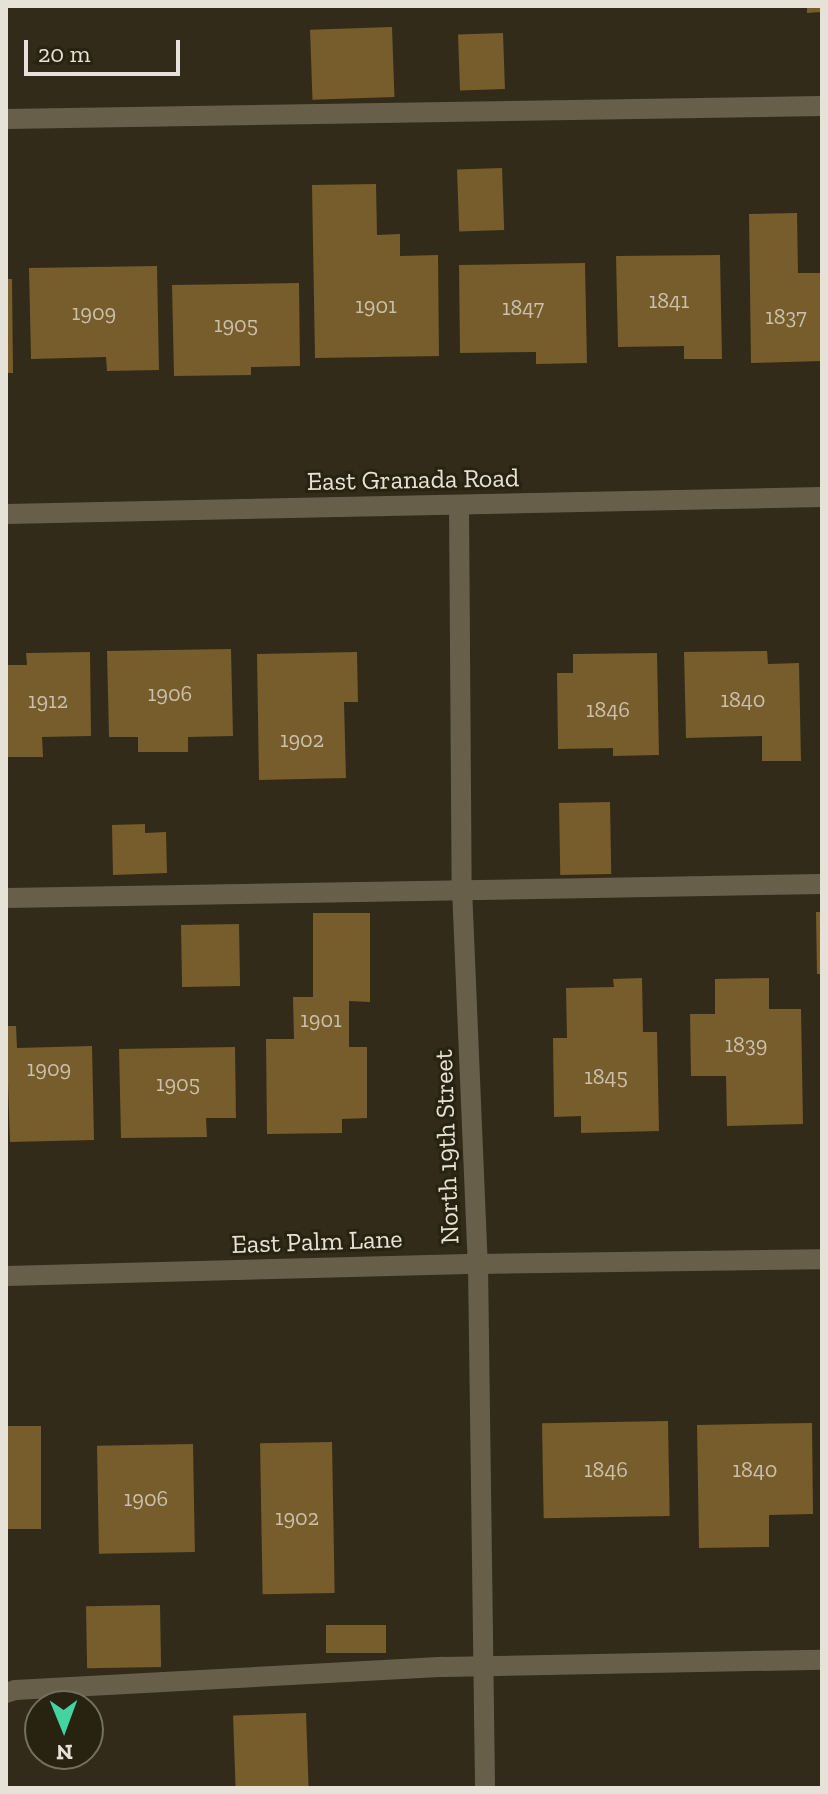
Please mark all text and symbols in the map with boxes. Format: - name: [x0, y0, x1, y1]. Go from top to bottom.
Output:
- scale bar: [28, 24, 184, 74]
- text: 20 m: [38, 39, 90, 68]
- house number: 1841: [649, 288, 689, 314]
- house number: 1901: [355, 293, 397, 319]
- house number: 1847: [502, 295, 544, 321]
- house number: 1909: [72, 300, 116, 326]
- house number: 1837: [765, 304, 807, 330]
- house number: 1905: [214, 312, 258, 338]
- street label: East Granada Road: [307, 463, 519, 497]
- house number: 1906: [148, 681, 192, 707]
- house number: 1840: [721, 687, 765, 713]
- house number: 1912: [28, 688, 68, 714]
- house number: 1846: [586, 697, 630, 723]
- house number: 1902: [280, 727, 324, 753]
- house number: 1901: [300, 1007, 342, 1033]
- house number: 1839: [725, 1032, 767, 1058]
- street label: North 19th Street: [428, 1049, 466, 1245]
- house number: 1909: [27, 1056, 71, 1082]
- house number: 1845: [584, 1064, 628, 1090]
- house number: 1905: [156, 1071, 200, 1097]
- street label: East Palm Lane: [231, 1223, 403, 1261]
- house number: 1846: [584, 1457, 628, 1483]
- house number: 1840: [733, 1457, 777, 1483]
- house number: 1906: [124, 1486, 168, 1512]
- house number: 1902: [275, 1505, 319, 1531]
- north arrow: [24, 1690, 104, 1770]
- text: N: [56, 1739, 73, 1766]

